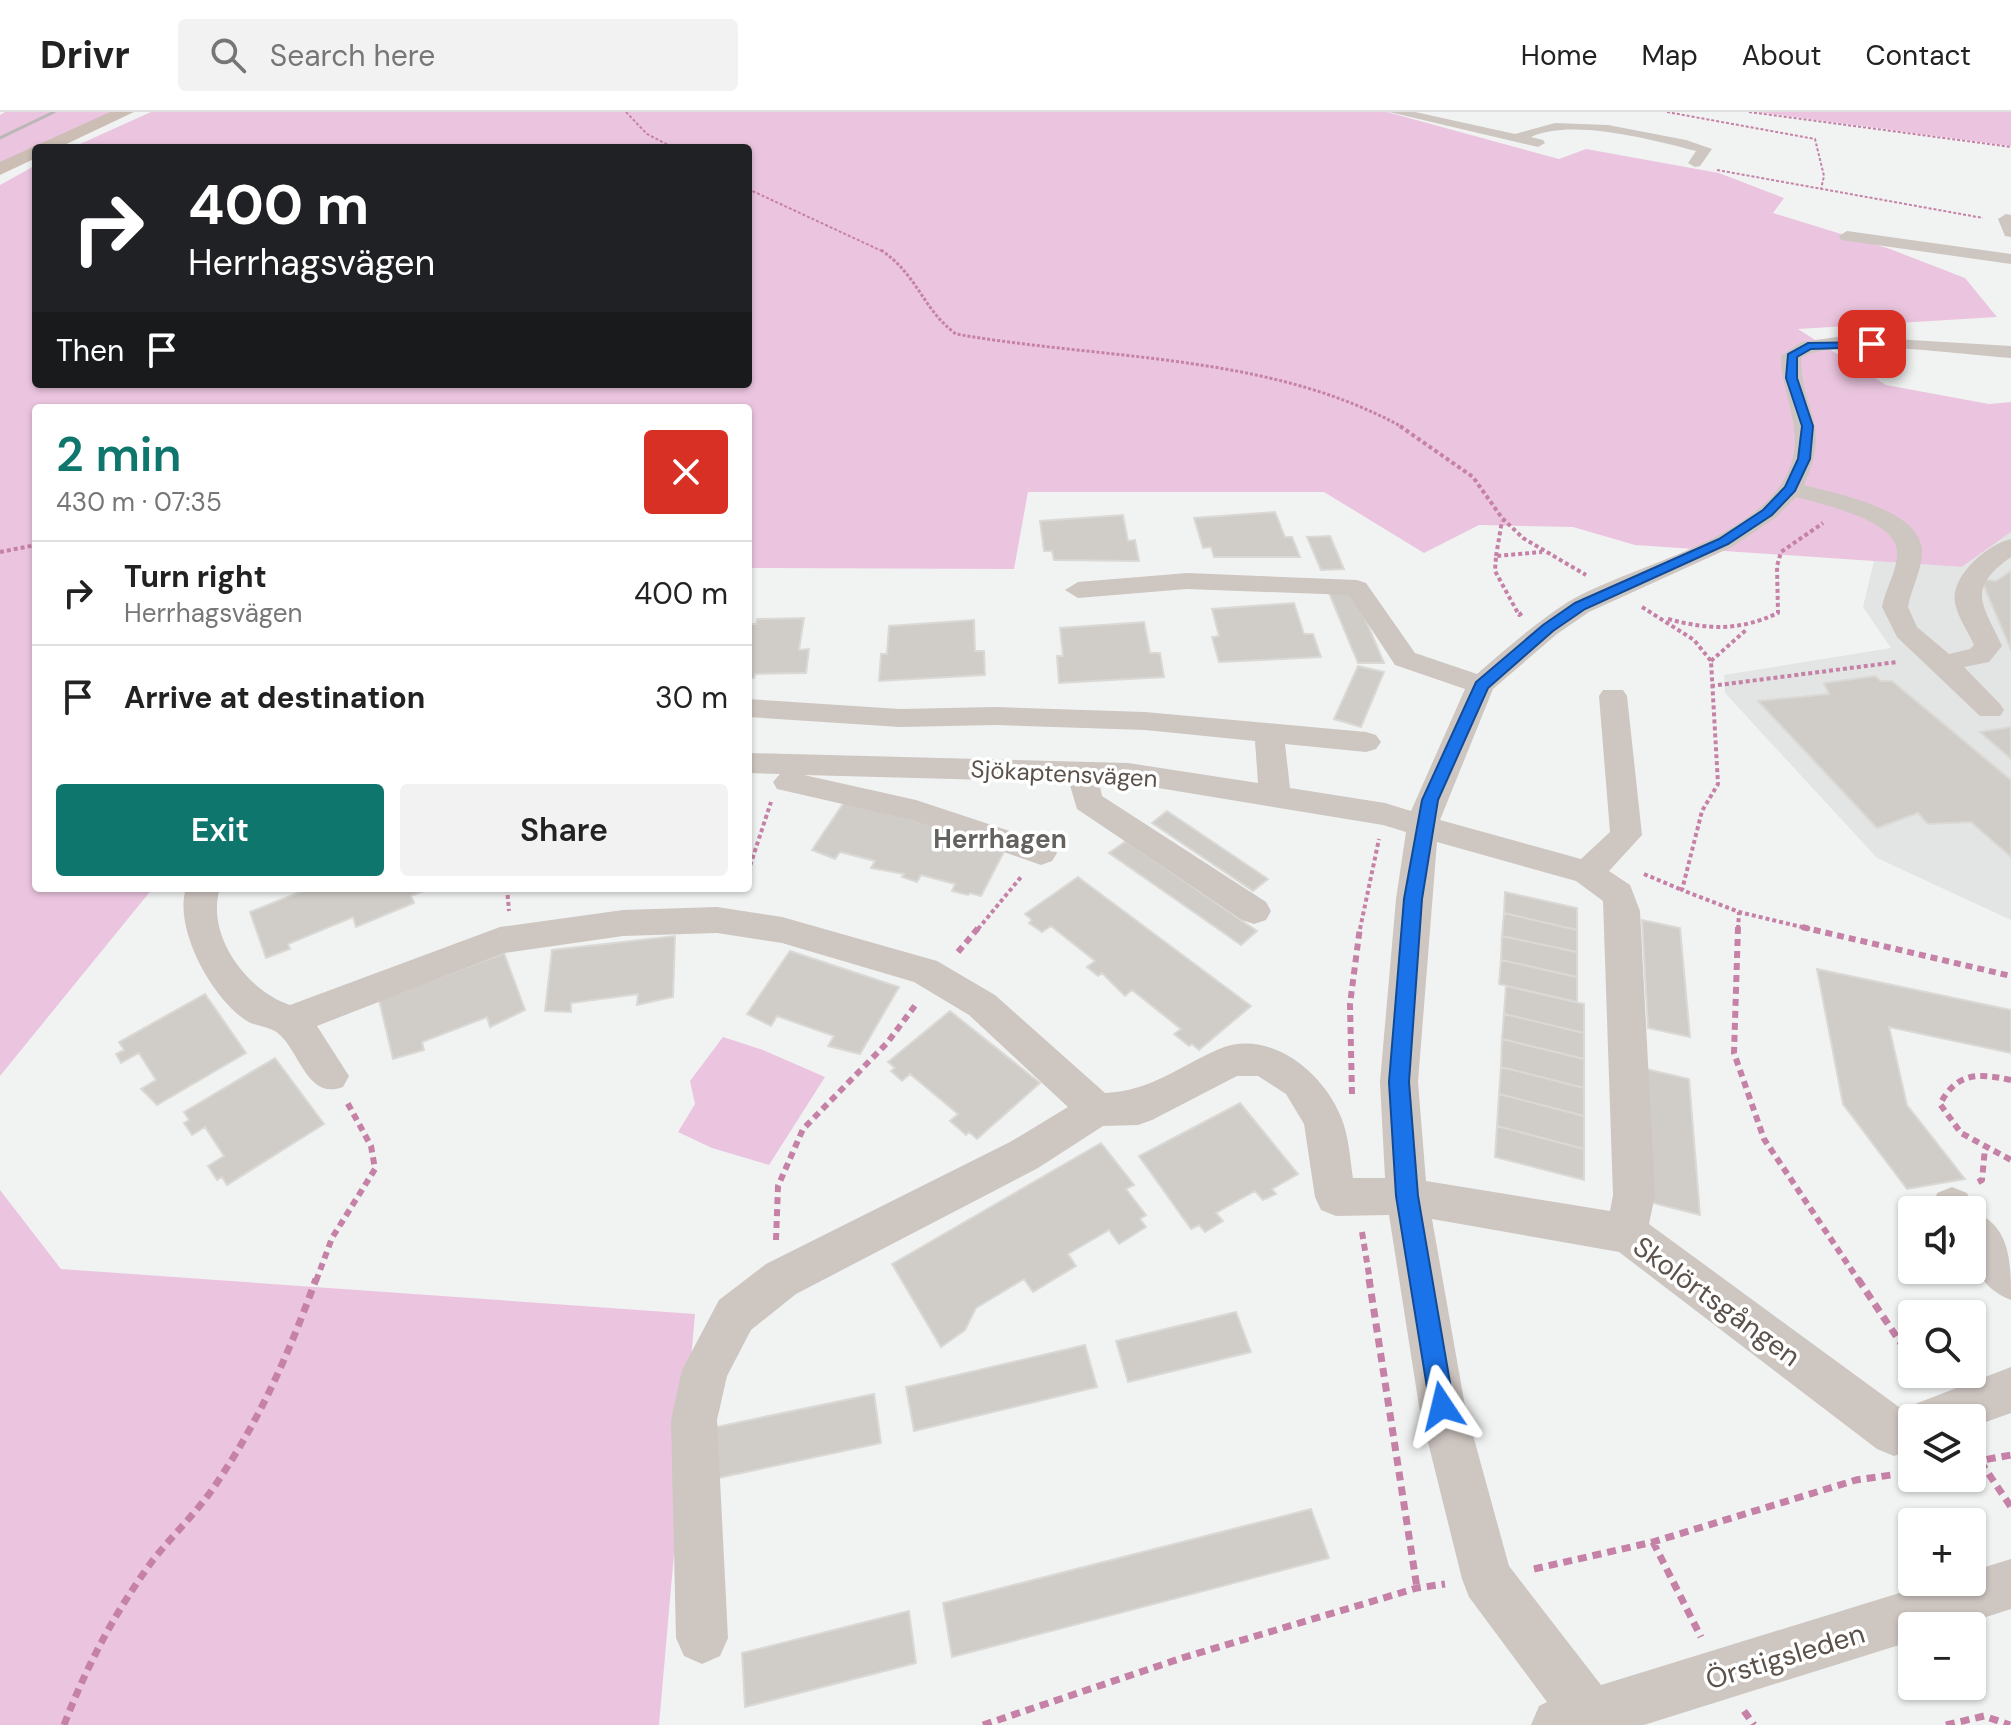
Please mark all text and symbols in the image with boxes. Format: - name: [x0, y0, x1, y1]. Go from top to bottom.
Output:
- search box: [178, 19, 738, 91]
- text: Drivr: [40, 30, 130, 80]
- icon: search: [206, 33, 250, 77]
- text: Search here: [270, 36, 435, 75]
- text: Home: [1521, 37, 1597, 74]
- text: Map: [1641, 37, 1698, 74]
- text: About: [1742, 37, 1821, 74]
- text: Contact: [1865, 37, 1971, 74]
- text: 400 m: [188, 168, 369, 241]
- icon: right: [56, 176, 160, 280]
- text: Herrhagsvägen: [188, 239, 435, 286]
- pin: [1838, 310, 1906, 378]
- icon: arrive: [1850, 322, 1894, 366]
- icon: arrive: [140, 328, 184, 372]
- text: Then: [56, 331, 124, 370]
- text: 2 min: [56, 423, 182, 486]
- button: close: [644, 430, 728, 514]
- text: 430 m · 07:35: [56, 485, 222, 519]
- text: Turn right: [124, 557, 267, 596]
- icon: right: [56, 571, 100, 615]
- text: 400 m: [634, 574, 728, 613]
- text: Herrhagsvägen: [124, 596, 303, 630]
- icon: arrive: [56, 675, 100, 719]
- text: Arrive at destination: [124, 678, 425, 717]
- text: 30 m: [655, 678, 728, 717]
- street label: Sjökaptensvägen: [970, 753, 1158, 794]
- button: Exit: [56, 784, 384, 876]
- button: Share: [400, 784, 728, 876]
- district label: Herrhagen: [933, 822, 1067, 856]
- map controls: [1898, 1196, 1986, 1700]
- button: sound: [1898, 1196, 1986, 1284]
- street label: Skolörtsgången: [1626, 1228, 1808, 1375]
- button: search: [1898, 1300, 1986, 1388]
- position arrow: [1400, 1364, 1484, 1448]
- button: layers: [1898, 1404, 1986, 1492]
- button: +: [1898, 1508, 1986, 1596]
- button: −: [1898, 1612, 1986, 1700]
- street label: Örstigsleden: [1701, 1615, 1869, 1698]

